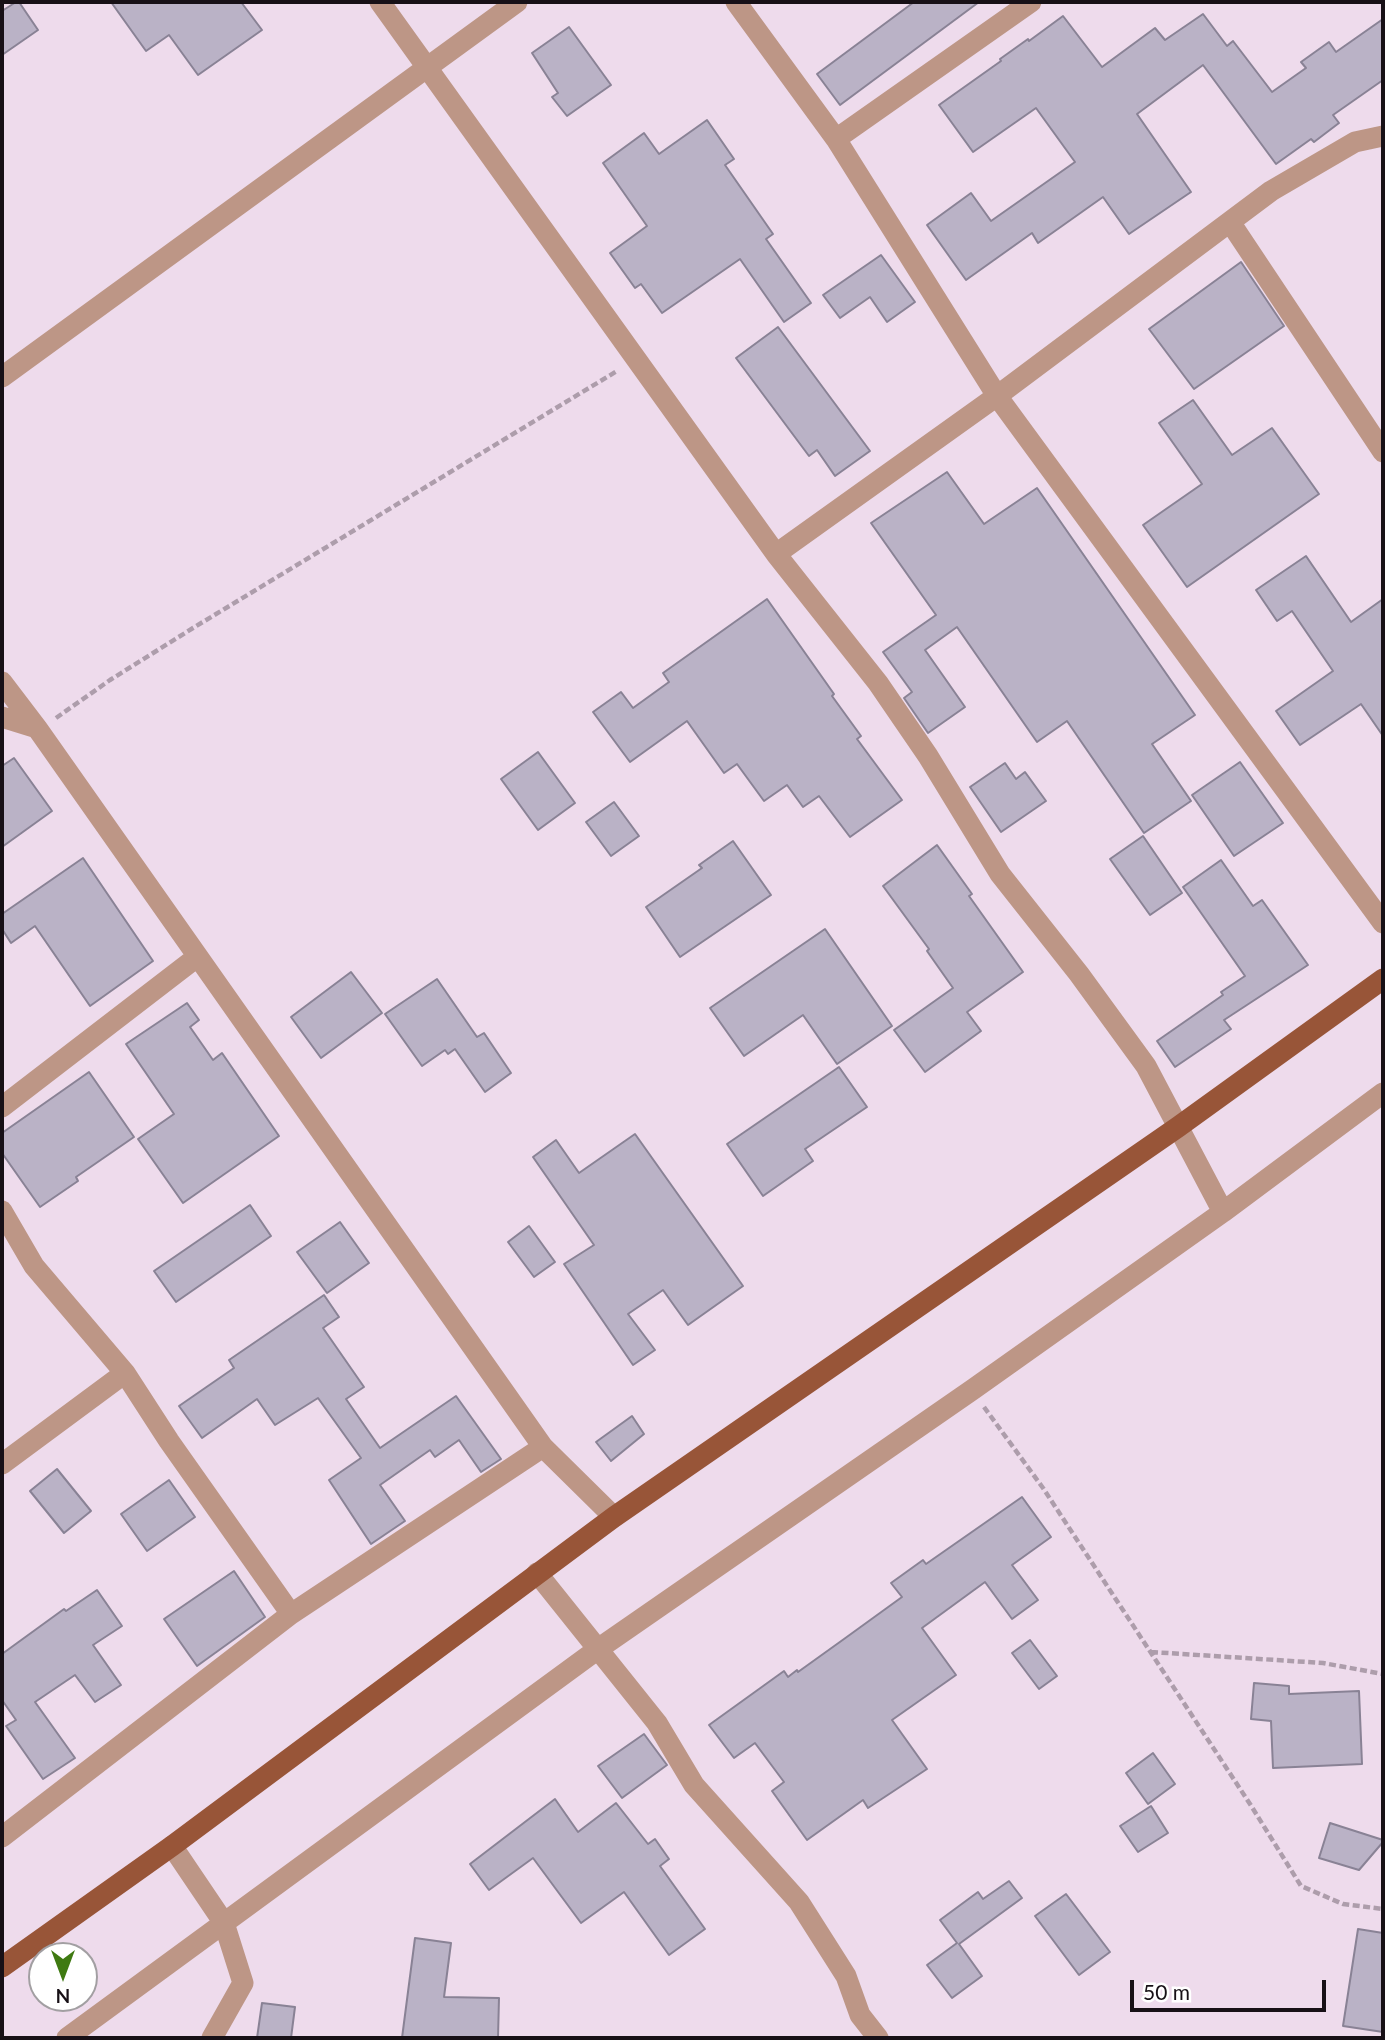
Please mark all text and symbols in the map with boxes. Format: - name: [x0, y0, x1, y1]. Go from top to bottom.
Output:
- north arrow: [28, 1942, 98, 2012]
- scale bar: [1133, 1966, 1329, 2010]
- text: 50 m: [1143, 1979, 1190, 2004]
- text: N: [56, 1985, 70, 2008]

